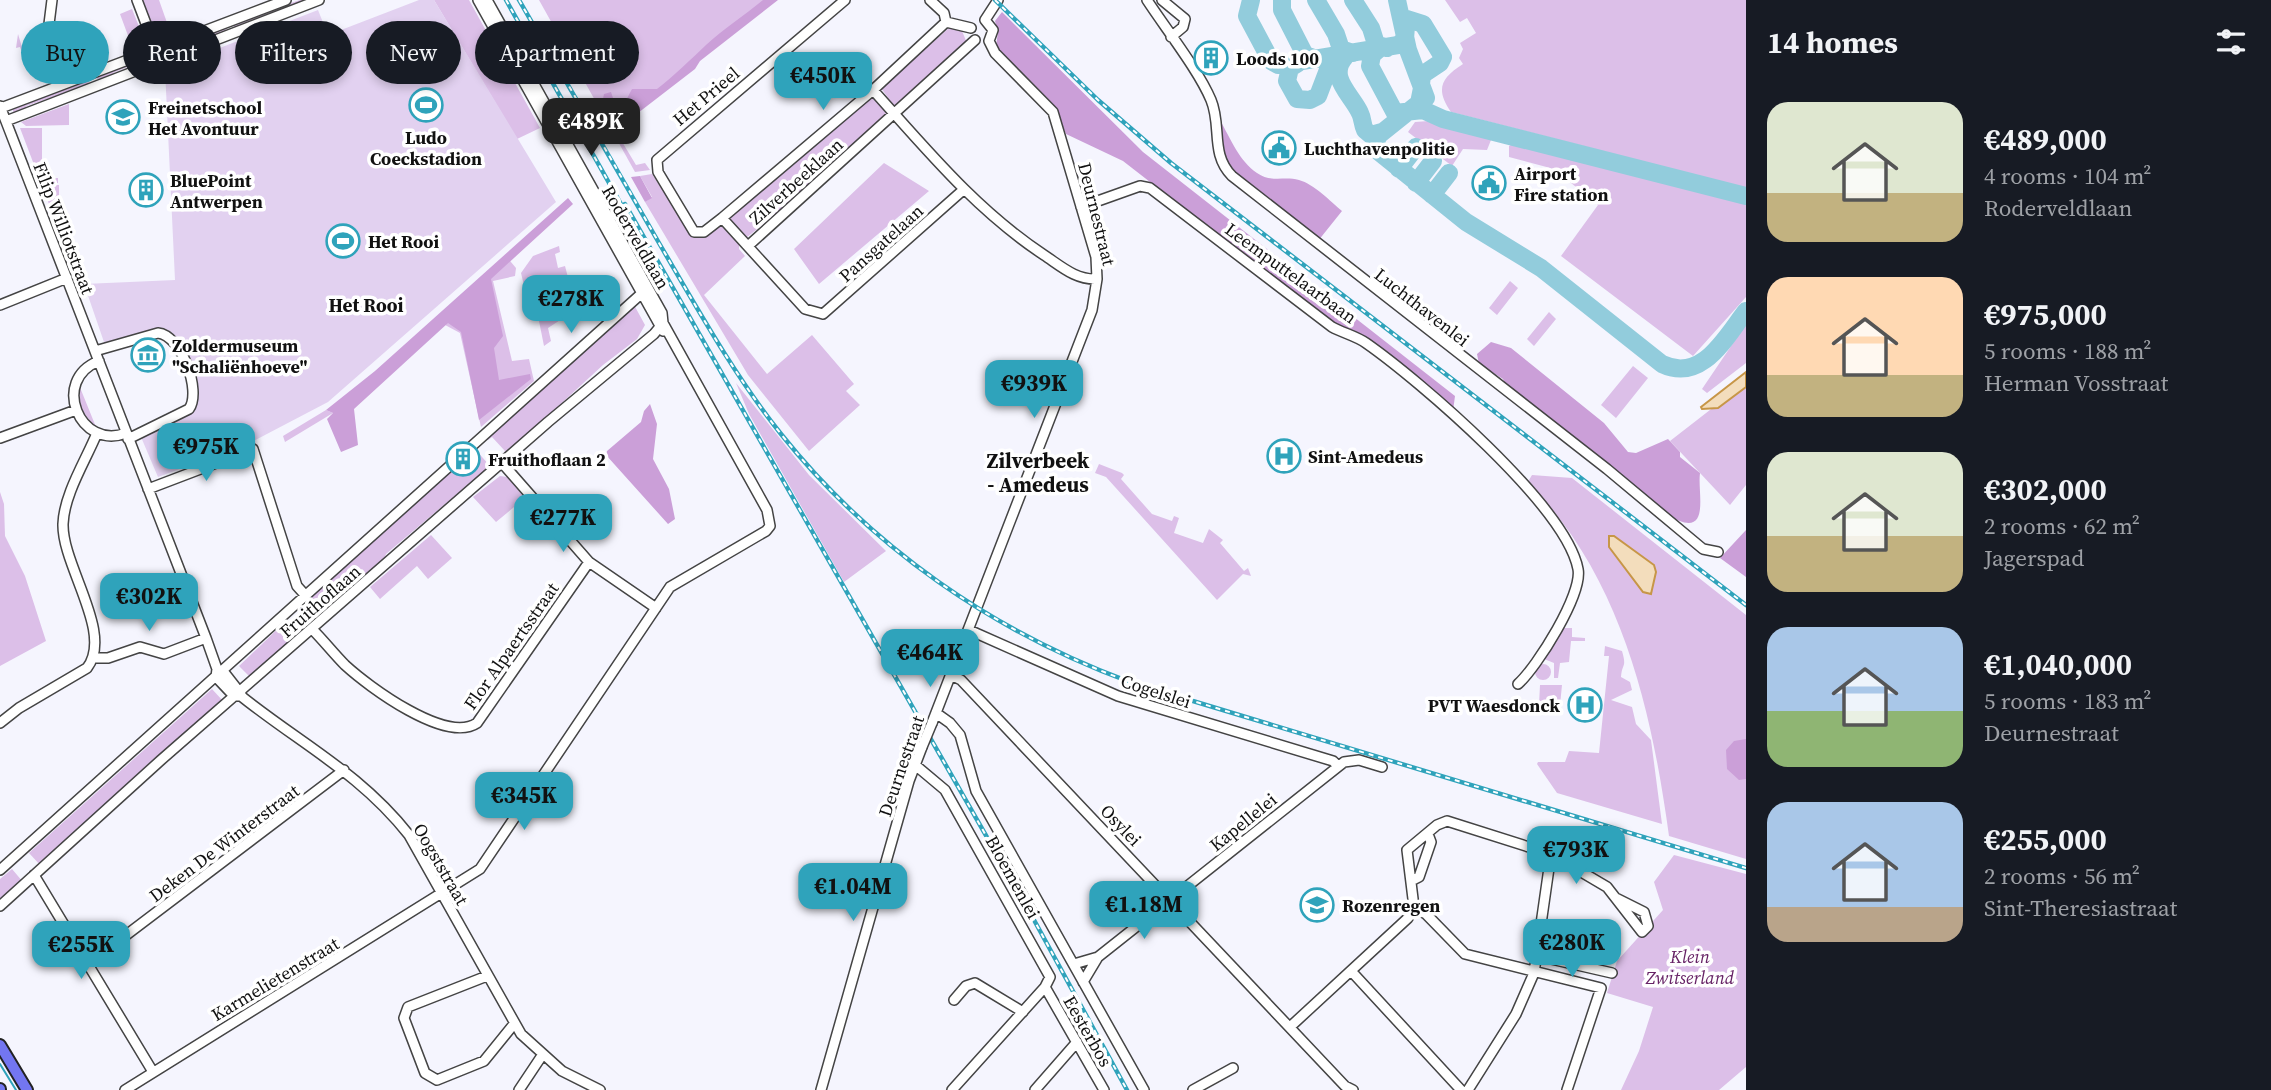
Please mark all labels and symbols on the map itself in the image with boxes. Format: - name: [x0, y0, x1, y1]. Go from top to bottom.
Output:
- building icon: Loods 100: [1192, 39, 1230, 77]
- place label: Loods 100: [1236, 46, 1319, 71]
- pin: €450K: [774, 52, 872, 112]
- street label: Het Prieel: [667, 61, 745, 131]
- sports icon: Ludo Coeckstadion: [407, 86, 445, 124]
- place label: Freinetschool Het Avontuur: [148, 95, 262, 141]
- school or university icon: Freinetschool Het Avontuur: [104, 98, 142, 136]
- pin: €489K: [542, 99, 640, 158]
- place label: Ludo Coeckstadion: [370, 125, 482, 171]
- public building icon: Luchthavenpolitie: [1260, 129, 1298, 167]
- street label: Zilverbeeklaan: [744, 132, 848, 230]
- place label: Luchthavenpolitie: [1304, 136, 1455, 161]
- street label: Filip Williotstraat: [27, 158, 101, 298]
- street label: Deurnestraat: [1072, 160, 1122, 268]
- place label: Airport Fire station: [1514, 161, 1609, 207]
- public building icon: Airport Fire station: [1470, 164, 1508, 202]
- place label: BluePoint Antwerpen: [170, 168, 263, 214]
- building icon: BluePoint Antwerpen: [127, 171, 165, 209]
- street label: Roderveldlaan: [596, 180, 676, 294]
- street label: Pansgatelaan: [833, 198, 929, 288]
- street label: Leemputtelaarbaan: [1220, 217, 1362, 329]
- sports icon: Het Rooi: [324, 222, 362, 260]
- place label: Het Rooi: [368, 229, 439, 254]
- street label: Luchthavenlei: [1369, 262, 1475, 352]
- pin: €278K: [522, 276, 620, 335]
- district label: Het Rooi: [328, 292, 404, 318]
- place label: Zoldermuseum "Schaliënhoeve": [172, 333, 307, 379]
- museum icon: Zoldermuseum "Schaliënhoeve": [129, 336, 167, 374]
- pin: €939K: [985, 360, 1083, 420]
- pin: €975K: [157, 424, 255, 483]
- hospital icon: Sint-Amedeus: [1265, 437, 1303, 475]
- building icon: Fruithoflaan 2: [444, 440, 482, 478]
- place label: Sint-Amedeus: [1308, 444, 1423, 469]
- district label: Zilverbeek - Amedeus: [987, 446, 1090, 499]
- place label: Fruithoflaan 2: [488, 447, 606, 472]
- pin: €277K: [514, 494, 612, 554]
- street label: Fruithoflaan: [274, 559, 366, 643]
- pin: €302K: [100, 574, 198, 633]
- street label: Flor Alpaertsstraat: [458, 577, 564, 715]
- pin: €464K: [881, 630, 979, 689]
- street label: Cogelslei: [1118, 668, 1194, 714]
- hospital icon: PVT Waesdonck: [1566, 686, 1604, 724]
- place label: PVT Waesdonck: [1428, 693, 1560, 718]
- street label: Deurnestraat: [872, 712, 930, 820]
- pin: €345K: [475, 772, 573, 832]
- street label: Deken De Winterstraat: [144, 778, 304, 908]
- street label: Kapellelei: [1204, 787, 1282, 857]
- street label: Osylei: [1095, 799, 1147, 851]
- street label: Oogststraat: [407, 818, 475, 910]
- pin: €793K: [1527, 826, 1625, 886]
- street label: Bloemenlei: [980, 831, 1046, 923]
- pin: €1.04M: [796, 864, 910, 923]
- pin: €1.18M: [1087, 881, 1201, 941]
- school or university icon: Rozenregen: [1298, 886, 1336, 924]
- place label: Rozenregen: [1342, 893, 1440, 918]
- pin: €280K: [1523, 920, 1621, 979]
- pin: €255K: [32, 922, 130, 981]
- street label: Karmelietenstraat: [206, 931, 344, 1027]
- park label: Klein Zwitserland: [1645, 944, 1735, 990]
- street label: Eesterbos: [1058, 991, 1119, 1071]

